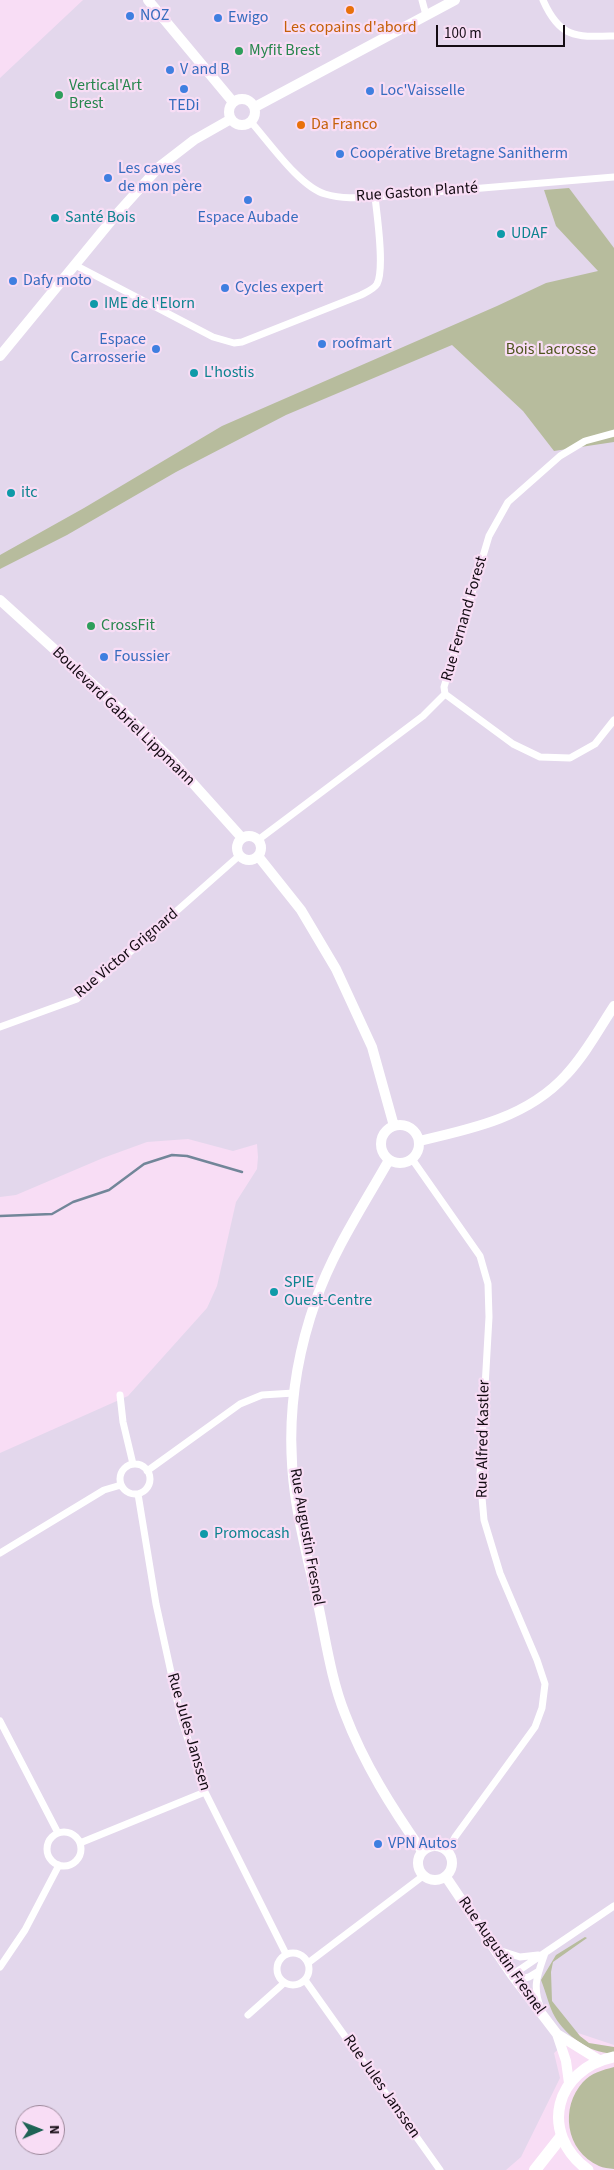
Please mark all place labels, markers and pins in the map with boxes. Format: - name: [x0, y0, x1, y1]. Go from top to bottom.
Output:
- marker: Les copains d'abord: [344, 4, 356, 16]
- place label: NOZ: [140, 6, 169, 26]
- place label: Ewigo: [228, 8, 268, 28]
- marker: NOZ: [124, 10, 136, 22]
- marker: Ewigo: [212, 12, 224, 24]
- place label: Les copains d'abord: [283, 18, 417, 38]
- place label: Myfit Brest: [249, 41, 320, 61]
- marker: Myfit Brest: [233, 45, 245, 57]
- place label: V and B: [180, 60, 230, 80]
- marker: V and B: [164, 64, 176, 76]
- place label: Vertical'Art Brest: [69, 76, 142, 114]
- place label: Loc'Vaisselle: [380, 81, 465, 101]
- marker: TEDi: [178, 83, 190, 95]
- marker: Loc'Vaisselle: [364, 85, 376, 97]
- marker: Vertical'Art Brest: [53, 89, 65, 101]
- place label: TEDi: [169, 96, 199, 116]
- place label: Da Franco: [311, 115, 377, 135]
- marker: Da Franco: [295, 119, 307, 131]
- place label: Coopérative Bretagne Sanitherm: [350, 144, 568, 164]
- marker: Coopérative Bretagne Sanitherm: [334, 148, 346, 160]
- place label: Les caves de mon père: [118, 159, 202, 197]
- marker: Les caves de mon père: [102, 172, 114, 184]
- marker: Espace Aubade: [242, 194, 254, 206]
- place label: Santé Bois: [65, 208, 135, 228]
- place label: Espace Aubade: [198, 208, 298, 228]
- marker: Santé Bois: [49, 212, 61, 224]
- place label: UDAF: [511, 224, 548, 244]
- marker: UDAF: [495, 228, 507, 240]
- place label: Dafy moto: [23, 271, 92, 291]
- marker: Dafy moto: [7, 275, 19, 287]
- place label: Cycles expert: [235, 278, 323, 298]
- marker: Cycles expert: [219, 282, 231, 294]
- place label: IME de l'Elorn: [104, 294, 195, 314]
- marker: IME de l'Elorn: [88, 298, 100, 310]
- place label: Espace Carrosserie: [70, 330, 146, 368]
- place label: roofmart: [332, 334, 392, 354]
- marker: roofmart: [316, 338, 328, 350]
- marker: Espace Carrosserie: [150, 343, 162, 355]
- place label: L'hostis: [204, 363, 254, 383]
- marker: L'hostis: [188, 367, 200, 379]
- place label: itc: [21, 483, 37, 503]
- marker: itc: [5, 487, 17, 499]
- place label: CrossFit: [101, 616, 155, 636]
- marker: CrossFit: [85, 620, 97, 632]
- place label: Foussier: [114, 647, 170, 667]
- marker: Foussier: [98, 651, 110, 663]
- place label: SPIE Ouest-Centre: [284, 1273, 372, 1311]
- marker: SPIE Ouest-Centre: [268, 1286, 280, 1298]
- place label: Promocash: [214, 1524, 290, 1544]
- marker: Promocash: [198, 1528, 210, 1540]
- place label: VPN Autos: [388, 1834, 457, 1854]
- marker: VPN Autos: [372, 1838, 384, 1850]

